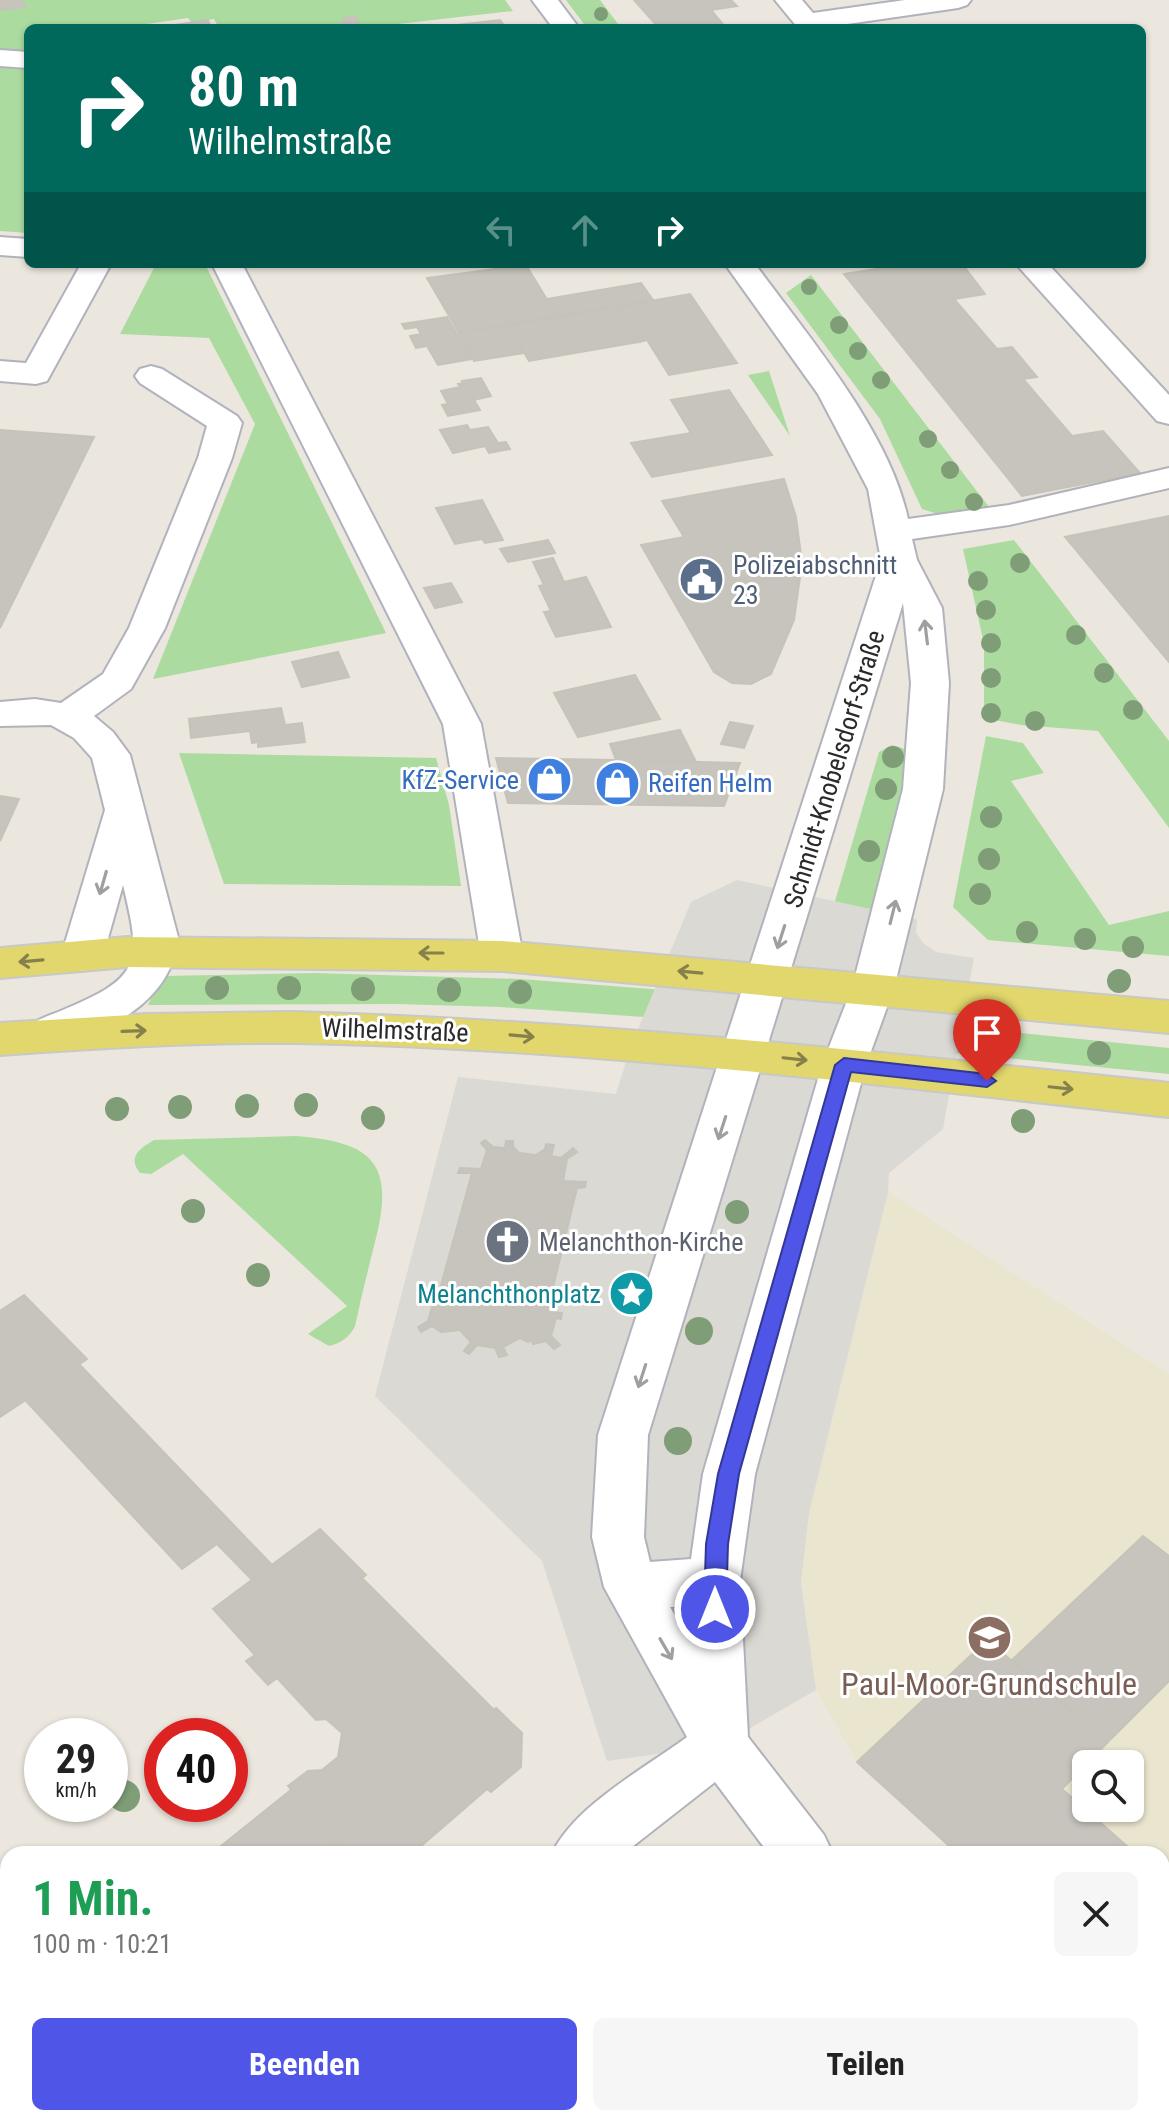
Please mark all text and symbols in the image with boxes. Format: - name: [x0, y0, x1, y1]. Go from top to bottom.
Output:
- text: 80 m: [188, 54, 299, 120]
- icon: right: [56, 56, 160, 160]
- text: Wilhelmstraße: [188, 121, 392, 163]
- icon: left: [479, 208, 523, 252]
- icon: ahead: [563, 208, 607, 252]
- icon: right: [647, 208, 691, 252]
- place label: Polizeiabschnitt 23: [733, 550, 897, 610]
- public building icon: Polizeiabschnitt 23: [678, 556, 726, 604]
- one-way arrow: [919, 619, 934, 646]
- street label: Schmidt-Knobelsdorf-Straße: [777, 627, 891, 911]
- shop icon: KfZ-Service: [526, 756, 574, 804]
- shop icon: Reifen Helm: [593, 759, 641, 807]
- place label: KfZ-Service: [401, 765, 519, 795]
- place label: Reifen Helm: [648, 768, 772, 798]
- one-way arrow: [95, 870, 110, 896]
- one-way arrow: [886, 900, 901, 926]
- one-way arrow: [773, 923, 788, 949]
- one-way arrow: [418, 945, 445, 961]
- one-way arrow: [18, 953, 45, 968]
- one-way arrow: [677, 964, 704, 979]
- pin: [953, 999, 1021, 1081]
- icon: arrive: [965, 1011, 1009, 1055]
- street label: Wilhelmstraße: [321, 1012, 469, 1048]
- one-way arrow: [120, 1023, 147, 1038]
- one-way arrow: [508, 1029, 535, 1044]
- one-way arrow: [781, 1052, 808, 1067]
- one-way arrow: [1047, 1081, 1074, 1096]
- one-way arrow: [713, 1115, 728, 1140]
- church icon: Melanchthon-Kirche: [484, 1218, 532, 1266]
- place label: Melanchthon-Kirche: [539, 1227, 743, 1257]
- place icon: Melanchthonplatz: [608, 1270, 656, 1318]
- place label: Melanchthonplatz: [417, 1279, 601, 1309]
- one-way arrow: [634, 1362, 649, 1388]
- position arrow: [673, 1567, 757, 1651]
- school or university icon: Paul-Moor-Grundschule: [965, 1613, 1013, 1661]
- one-way arrow: [658, 1637, 674, 1660]
- place label: Paul-Moor-Grundschule: [841, 1665, 1137, 1703]
- speed limit sign: 40: [144, 1718, 248, 1822]
- text: 29: [56, 1736, 96, 1783]
- map controls: [1072, 1750, 1144, 1822]
- button: search: [1072, 1750, 1144, 1822]
- text: km/h: [55, 1778, 97, 1802]
- text: 1 Min.: [32, 1870, 153, 1927]
- button: close: [1054, 1872, 1138, 1956]
- text: 100 m · 10:21: [32, 1929, 172, 1959]
- button: Beenden: [32, 2018, 577, 2110]
- button: Teilen: [593, 2018, 1138, 2110]

